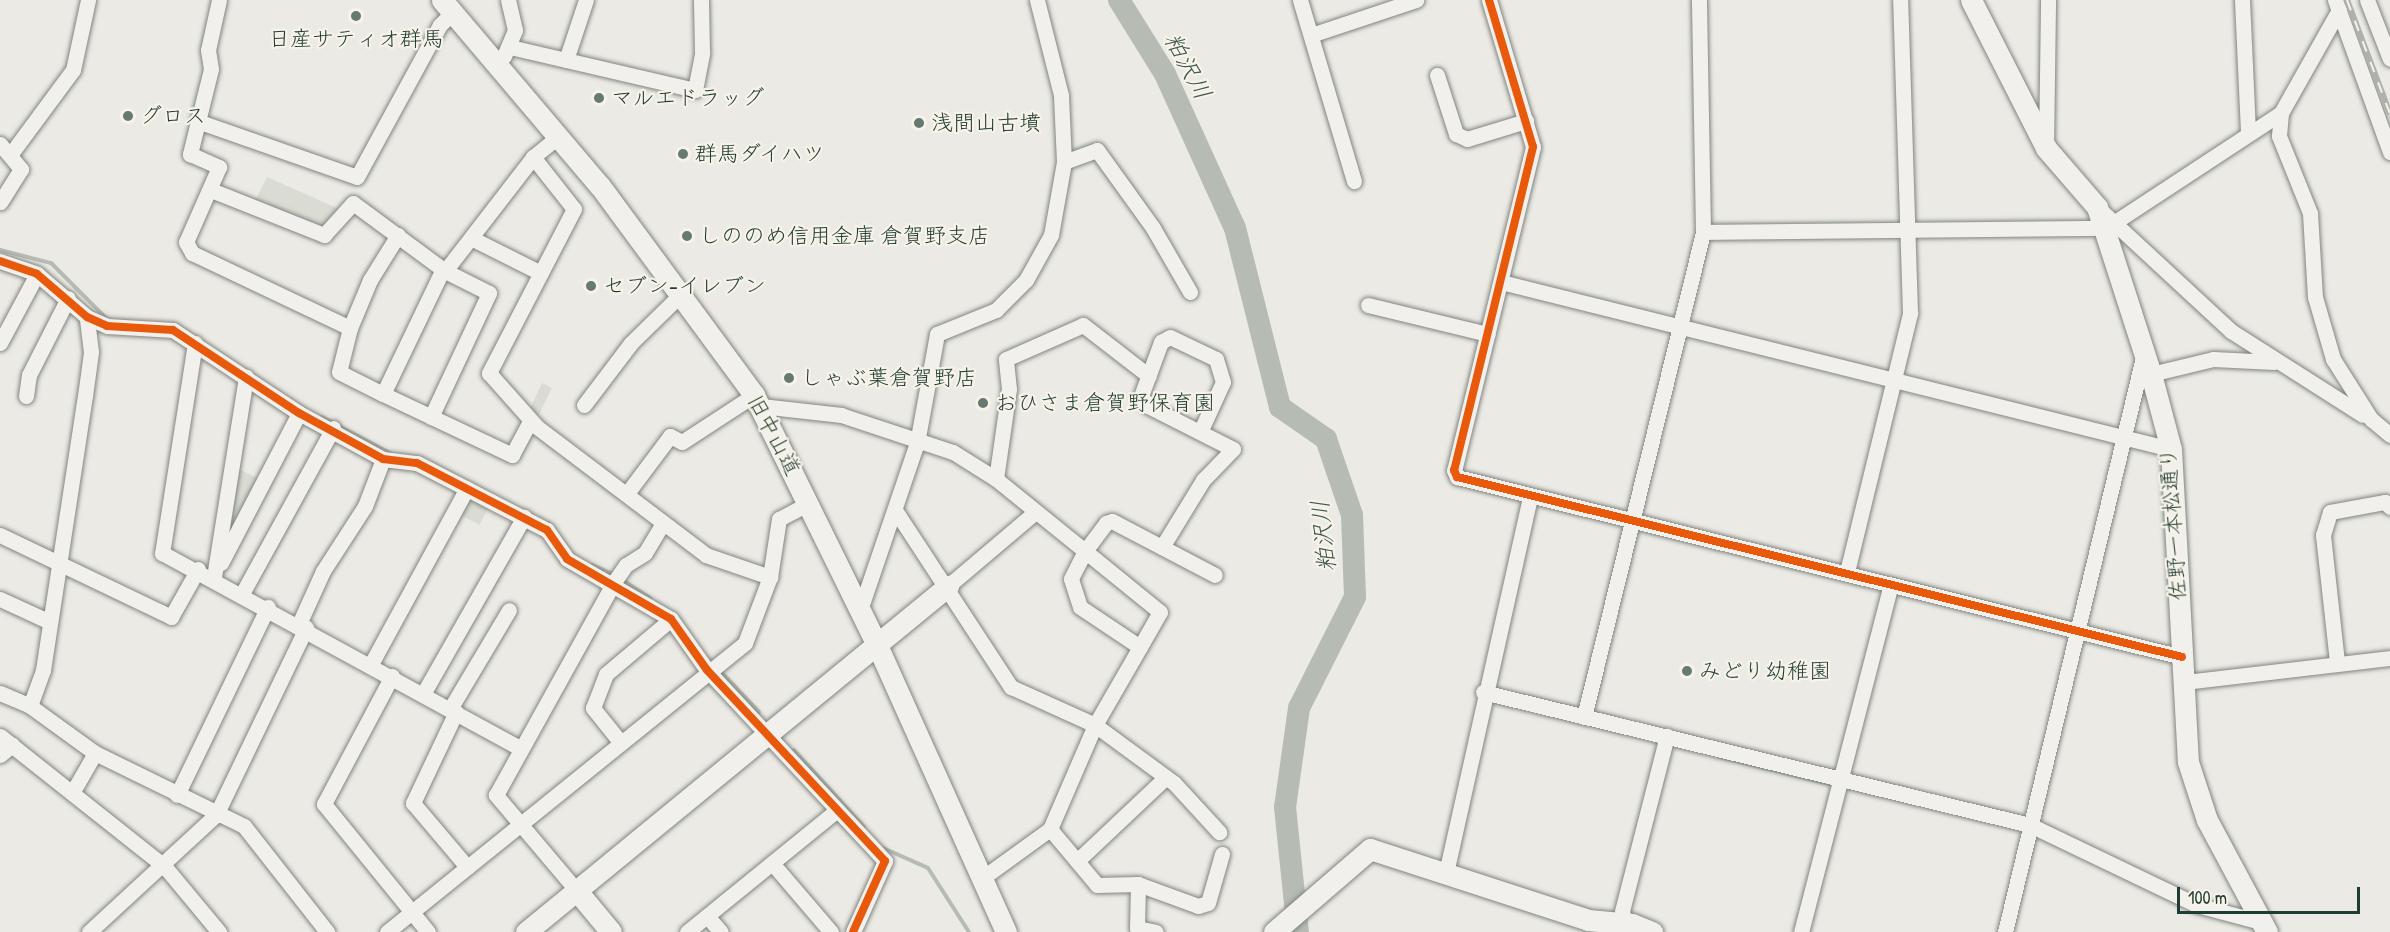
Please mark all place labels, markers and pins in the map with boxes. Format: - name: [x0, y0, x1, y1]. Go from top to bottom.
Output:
- marker: 日産サティオ群馬: [349, 9, 363, 23]
- place label: 日産サティオ群馬: [268, 26, 444, 52]
- place label: マルエドラッグ: [611, 85, 765, 111]
- marker: マルエドラッグ: [592, 91, 606, 105]
- place label: グロス: [140, 103, 206, 129]
- marker: グロス: [121, 109, 135, 123]
- place label: 浅間山古墳: [931, 110, 1041, 136]
- marker: 浅間山古墳: [912, 116, 926, 130]
- place label: 群馬ダイハツ: [695, 141, 827, 167]
- marker: 群馬ダイハツ: [676, 147, 690, 161]
- place label: しののめ信用金庫 倉賀野支店: [699, 223, 990, 249]
- marker: しののめ信用金庫 倉賀野支店: [680, 229, 694, 243]
- place label: セブン-イレブン: [603, 273, 766, 299]
- marker: セブン-イレブン: [584, 279, 598, 293]
- place label: しゃぶ葉倉賀野店: [801, 365, 977, 391]
- marker: しゃぶ葉倉賀野店: [782, 371, 796, 385]
- place label: おひさま倉賀野保育園: [995, 390, 1215, 416]
- marker: おひさま倉賀野保育園: [976, 396, 990, 410]
- place label: みどり幼稚園: [1699, 658, 1831, 684]
- marker: みどり幼稚園: [1680, 664, 1694, 678]

